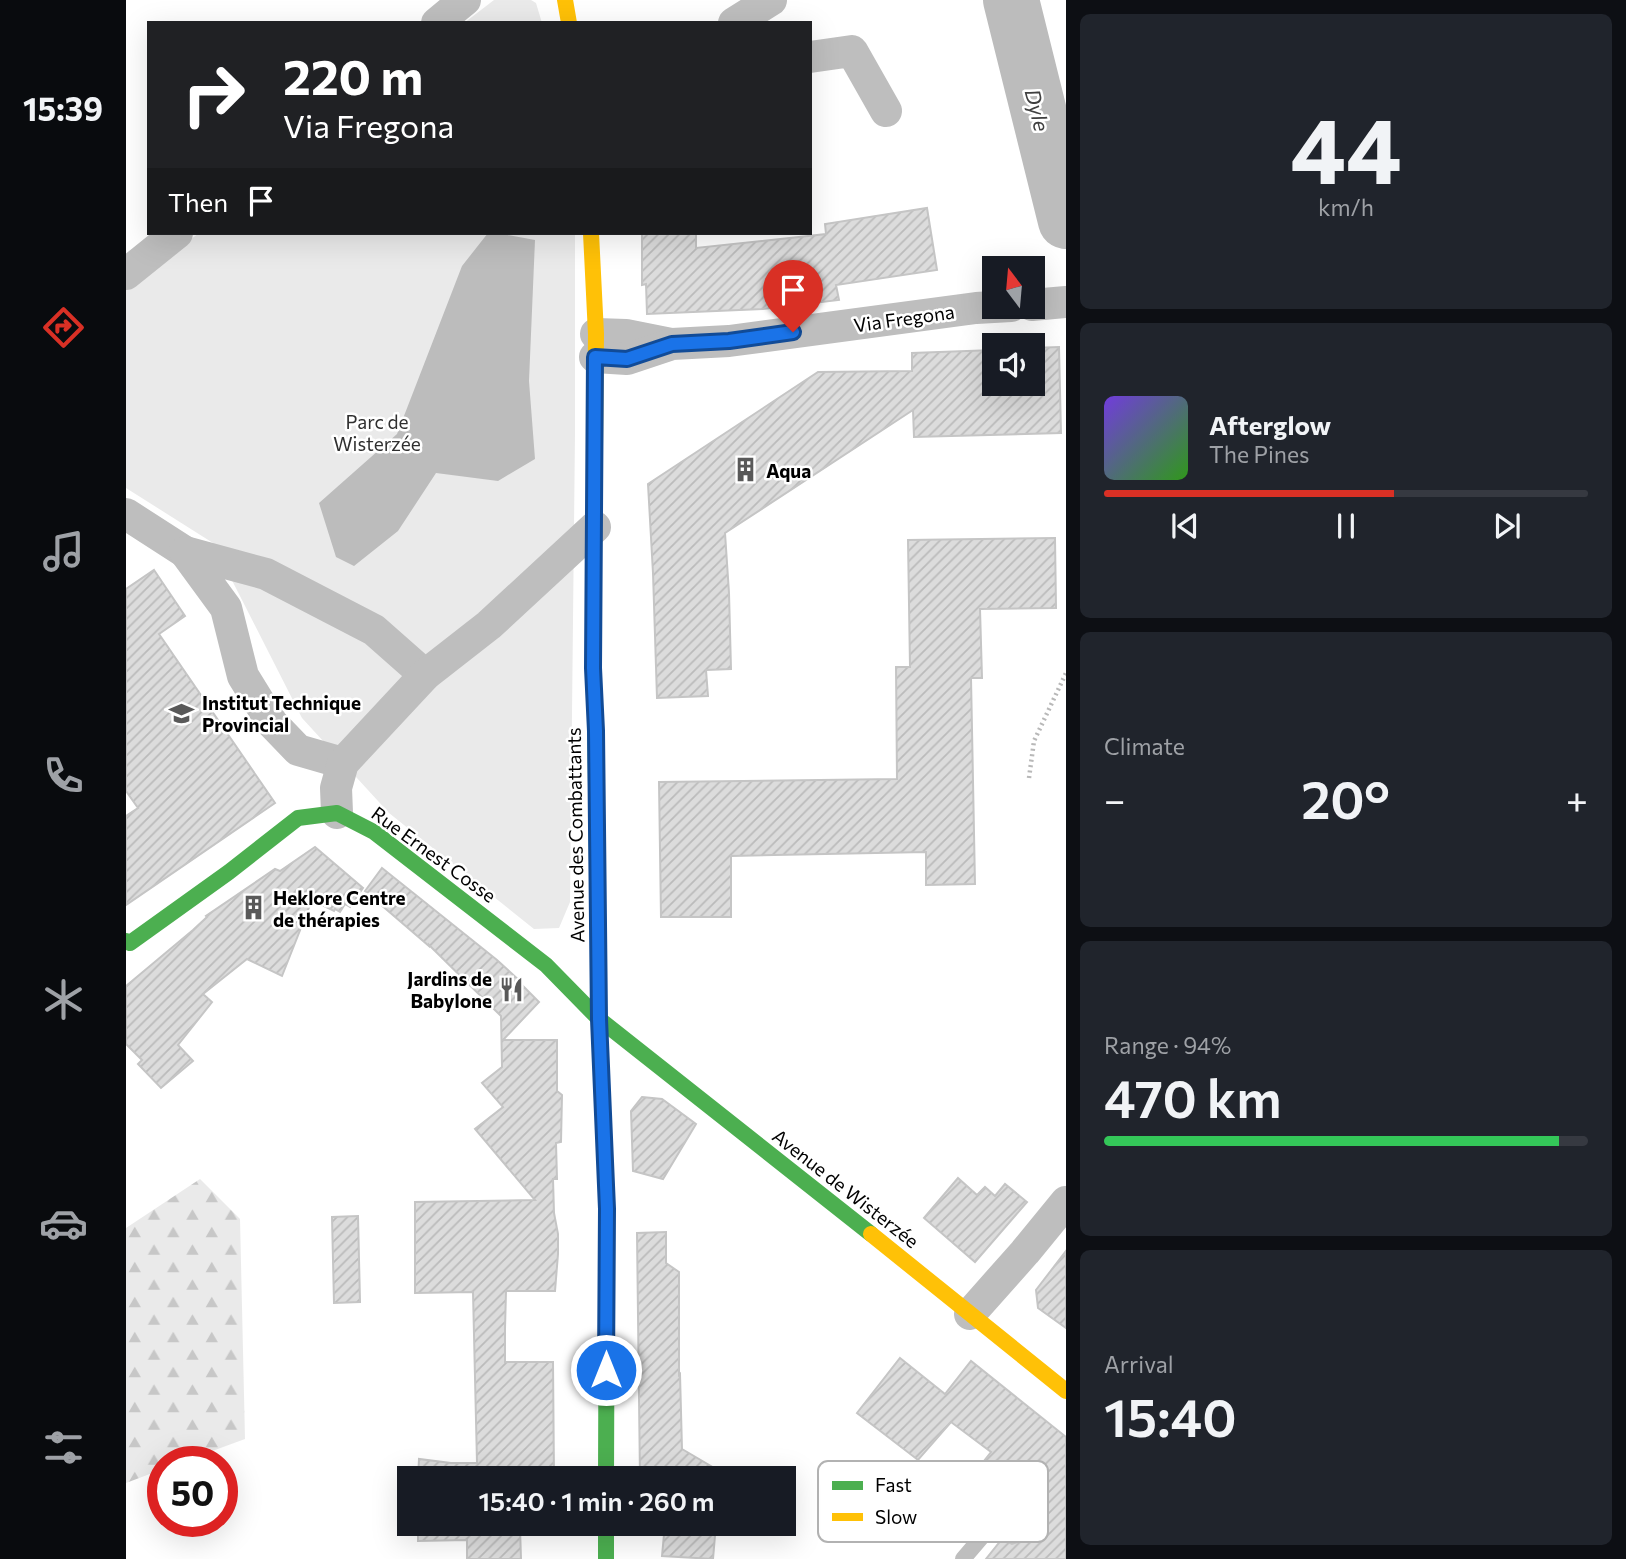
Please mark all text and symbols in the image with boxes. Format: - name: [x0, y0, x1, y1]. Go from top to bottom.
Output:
- text: 220 m: [283, 45, 423, 105]
- icon: right: [168, 49, 259, 140]
- water label: Dyle: [1021, 86, 1055, 134]
- text: 15:39: [23, 88, 103, 128]
- text: 44: [1290, 91, 1402, 203]
- text: Via Fregona: [283, 105, 454, 145]
- icon: arrive: [242, 182, 280, 220]
- text: Then: [168, 186, 228, 217]
- text: km/h: [1318, 193, 1374, 221]
- north arrow: [982, 256, 1045, 318]
- map controls: [982, 256, 1045, 396]
- pin: [763, 260, 823, 332]
- icon: arrive: [774, 271, 812, 309]
- street label: Via Fregona: [852, 300, 956, 336]
- icon: directions: [39, 303, 88, 352]
- button: sound: [982, 333, 1045, 396]
- text: Afterglow: [1209, 409, 1331, 440]
- park label: Parc de Wisterzée: [333, 410, 421, 455]
- text: The Pines: [1209, 440, 1310, 468]
- building icon: Aqua: [732, 456, 760, 484]
- place label: Aqua: [766, 459, 811, 482]
- icon: previous: [1166, 507, 1204, 545]
- icon: pause: [1327, 507, 1365, 545]
- icon: next: [1488, 507, 1526, 545]
- icon: music: [39, 527, 88, 576]
- place label: Institut Technique Provincial: [202, 691, 361, 736]
- school or university icon: Institut Technique Provincial: [168, 699, 196, 727]
- street label: Avenue des Combattants: [562, 727, 588, 943]
- text: Climate: [1104, 732, 1185, 760]
- icon: phone: [39, 751, 88, 800]
- text: 20°: [1301, 766, 1390, 830]
- text: −: [1104, 775, 1126, 822]
- text: +: [1566, 775, 1588, 822]
- street label: Rue Ernest Cosse: [367, 801, 501, 907]
- place label: Heklore Centre de thérapies: [273, 886, 406, 931]
- building icon: Heklore Centre de thérapies: [239, 894, 267, 922]
- place label: Jardins de Babylone: [407, 967, 492, 1012]
- icon: climate: [39, 975, 88, 1024]
- restaurant icon: Jardins de Babylone: [498, 975, 526, 1003]
- text: Range · 94%: [1104, 1031, 1231, 1059]
- text: 470 km: [1104, 1065, 1282, 1129]
- street label: Avenue de Wisterzée: [768, 1124, 924, 1252]
- icon: car: [39, 1199, 88, 1248]
- position arrow: [569, 1333, 643, 1407]
- text: Arrival: [1104, 1350, 1174, 1378]
- text: 15:40: [1104, 1384, 1237, 1448]
- icon: filters: [39, 1423, 88, 1472]
- speed limit sign: 50: [147, 1446, 238, 1537]
- legend: [818, 1461, 1048, 1542]
- text: Fast: [875, 1473, 912, 1496]
- text: 15:40 · 1 min · 260 m: [479, 1485, 714, 1516]
- text: Slow: [875, 1505, 917, 1528]

